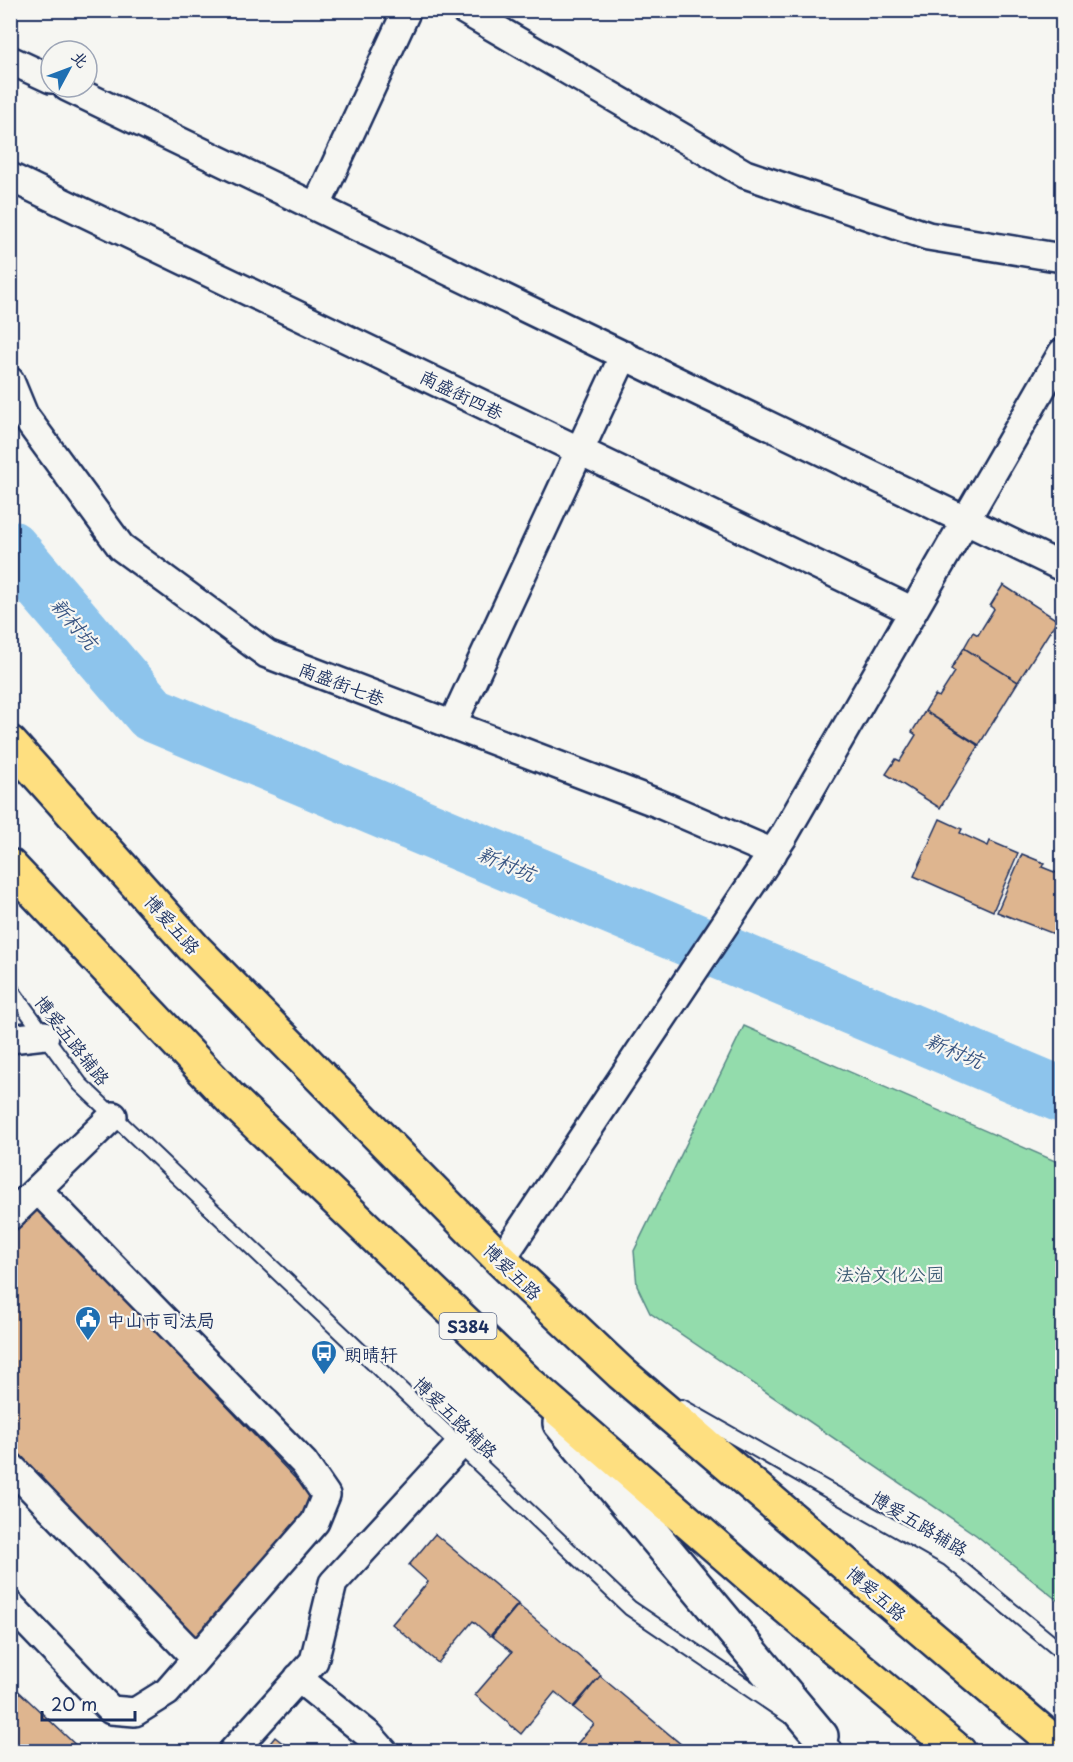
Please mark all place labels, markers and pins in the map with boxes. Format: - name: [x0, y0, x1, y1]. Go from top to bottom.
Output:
- public building icon: 中山市司法局: [73, 1304, 103, 1342]
- place label: 中山市司法局: [107, 1306, 215, 1333]
- bus stop icon: 朗晴轩: [309, 1338, 339, 1376]
- place label: 朗晴轩: [344, 1340, 398, 1367]

